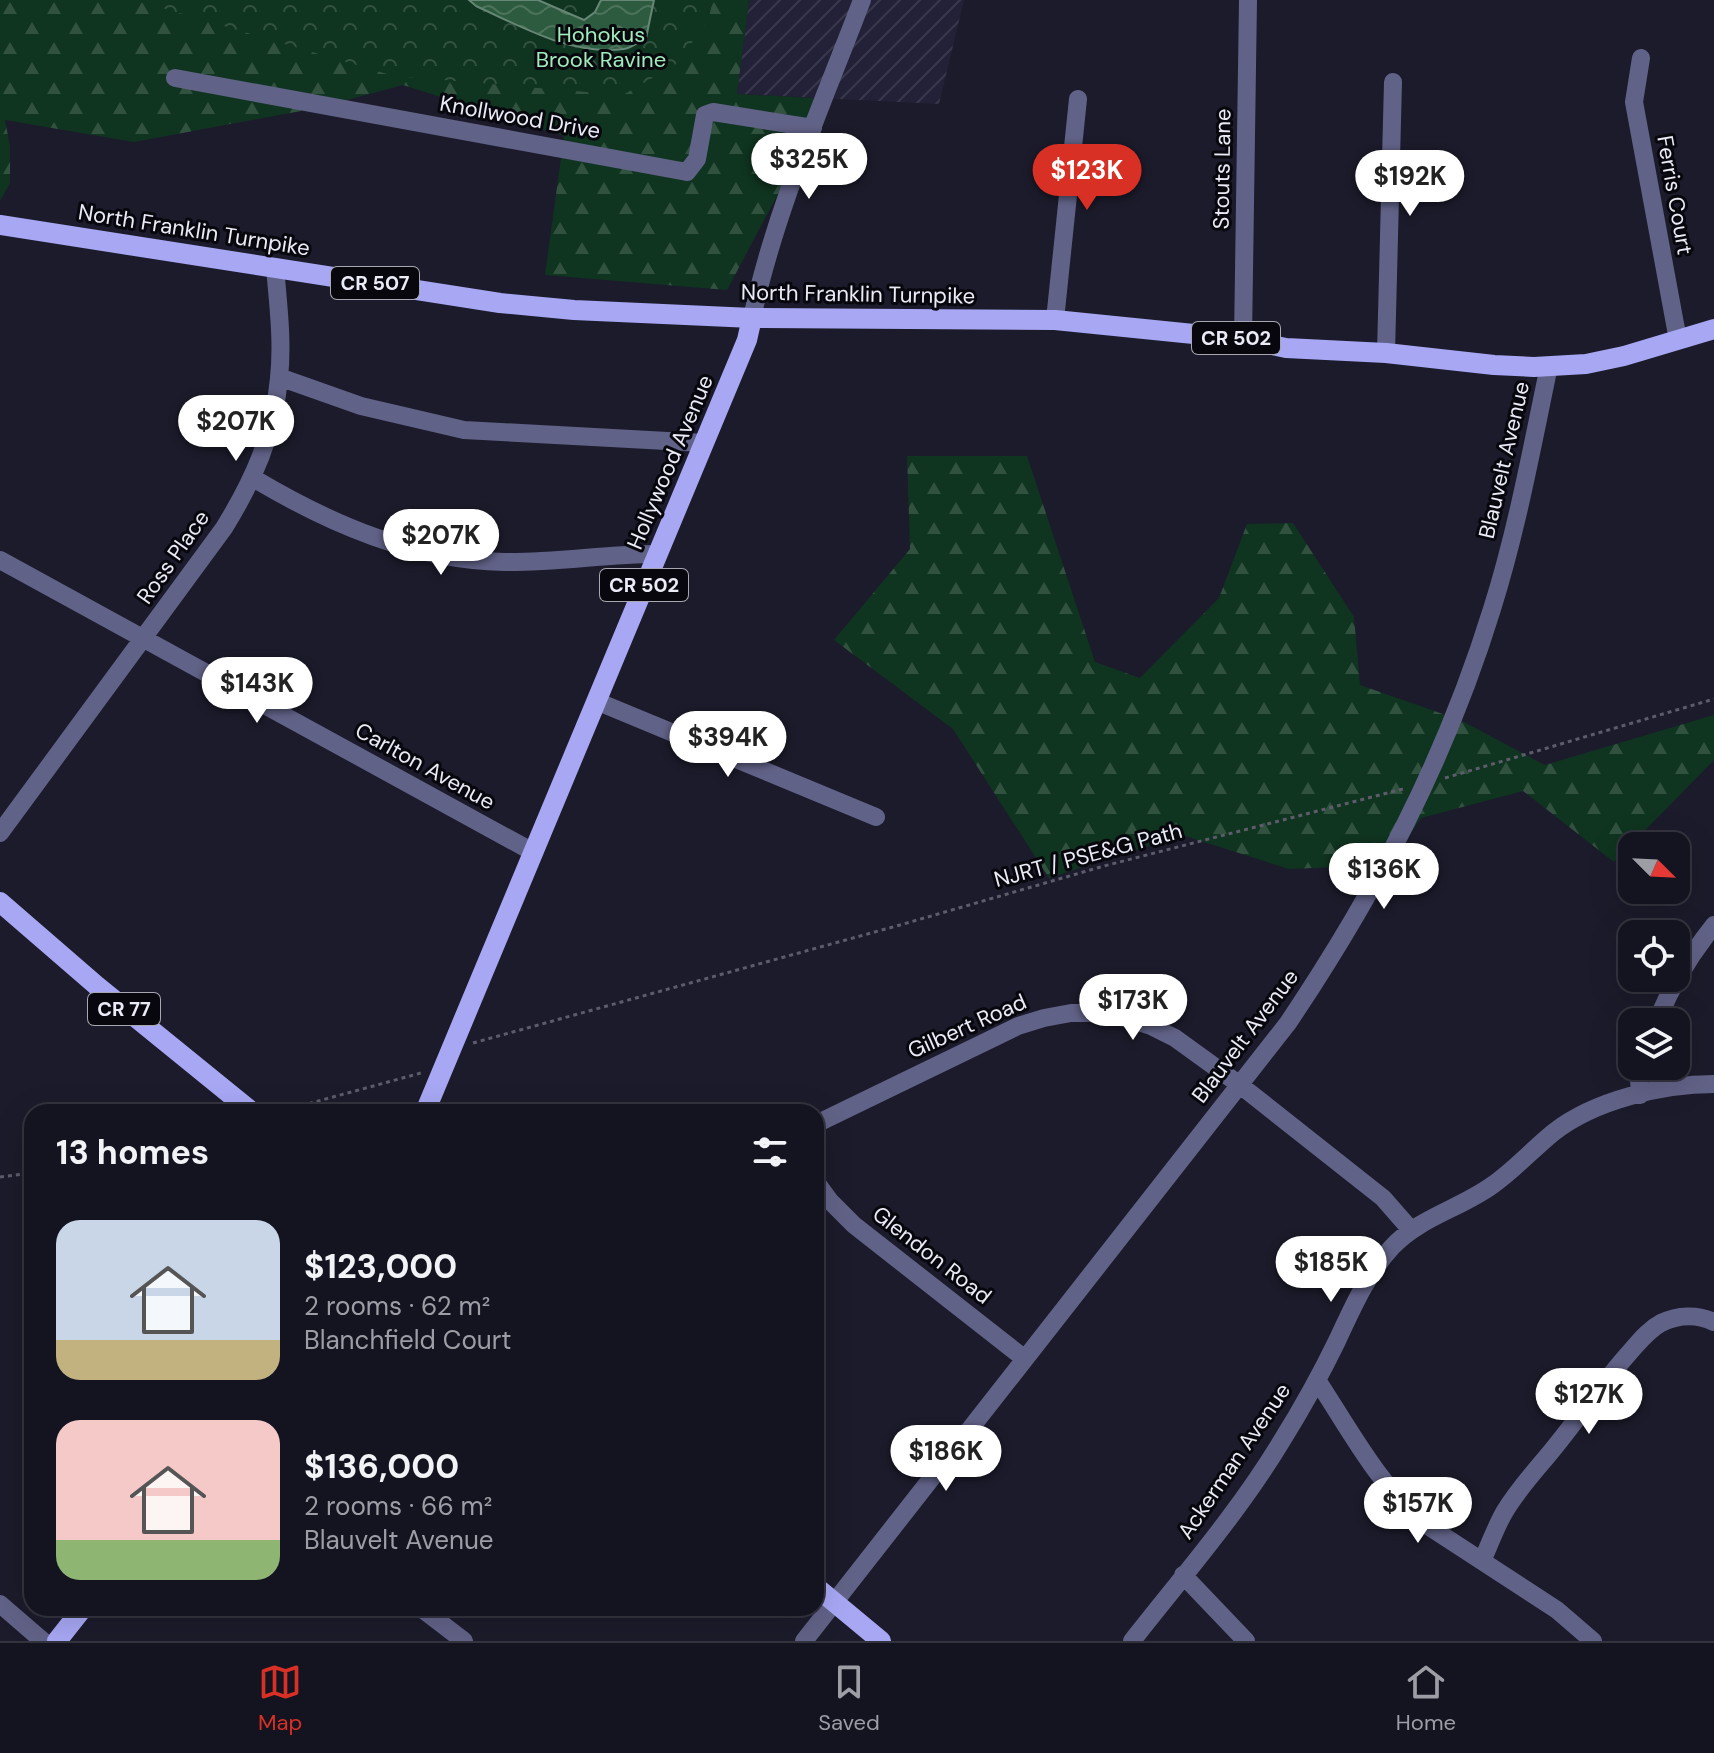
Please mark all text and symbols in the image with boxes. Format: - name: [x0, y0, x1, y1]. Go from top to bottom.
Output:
- park label: Hohokus Brook Ravine: [536, 20, 666, 74]
- street label: Knollwood Drive: [437, 89, 603, 145]
- street label: Stouts Lane: [1206, 108, 1238, 230]
- pin: $325K: [753, 133, 865, 201]
- street label: Ferris Court: [1650, 133, 1700, 257]
- text: $325K: [769, 142, 849, 176]
- pin: $123K: [1031, 144, 1143, 212]
- pin: $192K: [1354, 150, 1466, 218]
- text: $123K: [1051, 153, 1123, 187]
- text: $192K: [1373, 159, 1447, 193]
- street label: North Franklin Turnpike: [76, 197, 312, 263]
- road number: CR 507: [331, 267, 419, 299]
- street label: North Franklin Turnpike: [741, 277, 975, 311]
- road number: CR 502: [1192, 322, 1280, 354]
- street label: Hollywood Avenue: [620, 370, 720, 554]
- street label: Blauvelt Avenue: [1472, 379, 1536, 541]
- pin: $207K: [180, 395, 292, 463]
- text: $207K: [196, 404, 276, 438]
- street label: Ross Place: [130, 504, 216, 610]
- pin: $207K: [385, 509, 497, 577]
- text: $207K: [401, 518, 481, 552]
- road number: CR 502: [600, 569, 688, 601]
- pin: $143K: [201, 657, 313, 725]
- text: $143K: [220, 666, 294, 700]
- pin: $394K: [672, 711, 784, 779]
- street label: Carlton Avenue: [350, 716, 500, 816]
- text: $394K: [687, 720, 769, 754]
- street label: NJRT / PSE&G Path: [991, 816, 1185, 894]
- north arrow: [1618, 832, 1690, 904]
- map controls: [1618, 832, 1690, 1080]
- pin: $136K: [1328, 843, 1440, 911]
- text: $136K: [1347, 852, 1421, 886]
- button: locate: [1618, 920, 1690, 992]
- street label: Blauvelt Avenue: [1185, 963, 1305, 1109]
- pin: $173K: [1077, 974, 1189, 1042]
- text: $173K: [1097, 983, 1169, 1017]
- street label: Gilbert Road: [903, 987, 1031, 1065]
- road number: CR 77: [88, 993, 160, 1025]
- button: layers: [1618, 1008, 1690, 1080]
- text: 13 homes: [56, 1130, 209, 1175]
- icon: filters: [748, 1130, 792, 1174]
- street label: Glendon Road: [867, 1199, 997, 1311]
- pin: $185K: [1275, 1236, 1387, 1304]
- text: $123,000: [304, 1244, 457, 1289]
- text: $185K: [1294, 1245, 1368, 1279]
- icon: home: [120, 1252, 216, 1348]
- text: 2 rooms · 62 m²: [304, 1289, 490, 1323]
- text: Blanchfield Court: [304, 1323, 512, 1357]
- pin: $127K: [1533, 1368, 1645, 1436]
- street label: Ackerman Avenue: [1171, 1377, 1297, 1545]
- text: $127K: [1554, 1377, 1624, 1411]
- pin: $186K: [890, 1425, 1002, 1493]
- text: $186K: [908, 1434, 984, 1468]
- text: $136,000: [304, 1444, 459, 1489]
- icon: home: [120, 1452, 216, 1548]
- pin: $157K: [1362, 1477, 1474, 1545]
- text: $157K: [1382, 1486, 1454, 1520]
- text: 2 rooms · 66 m²: [304, 1489, 492, 1523]
- text: Blauvelt Avenue: [304, 1523, 494, 1557]
- tab: Map: [258, 1660, 302, 1737]
- tab: Saved: [818, 1660, 880, 1737]
- tab: Home: [1396, 1660, 1456, 1737]

